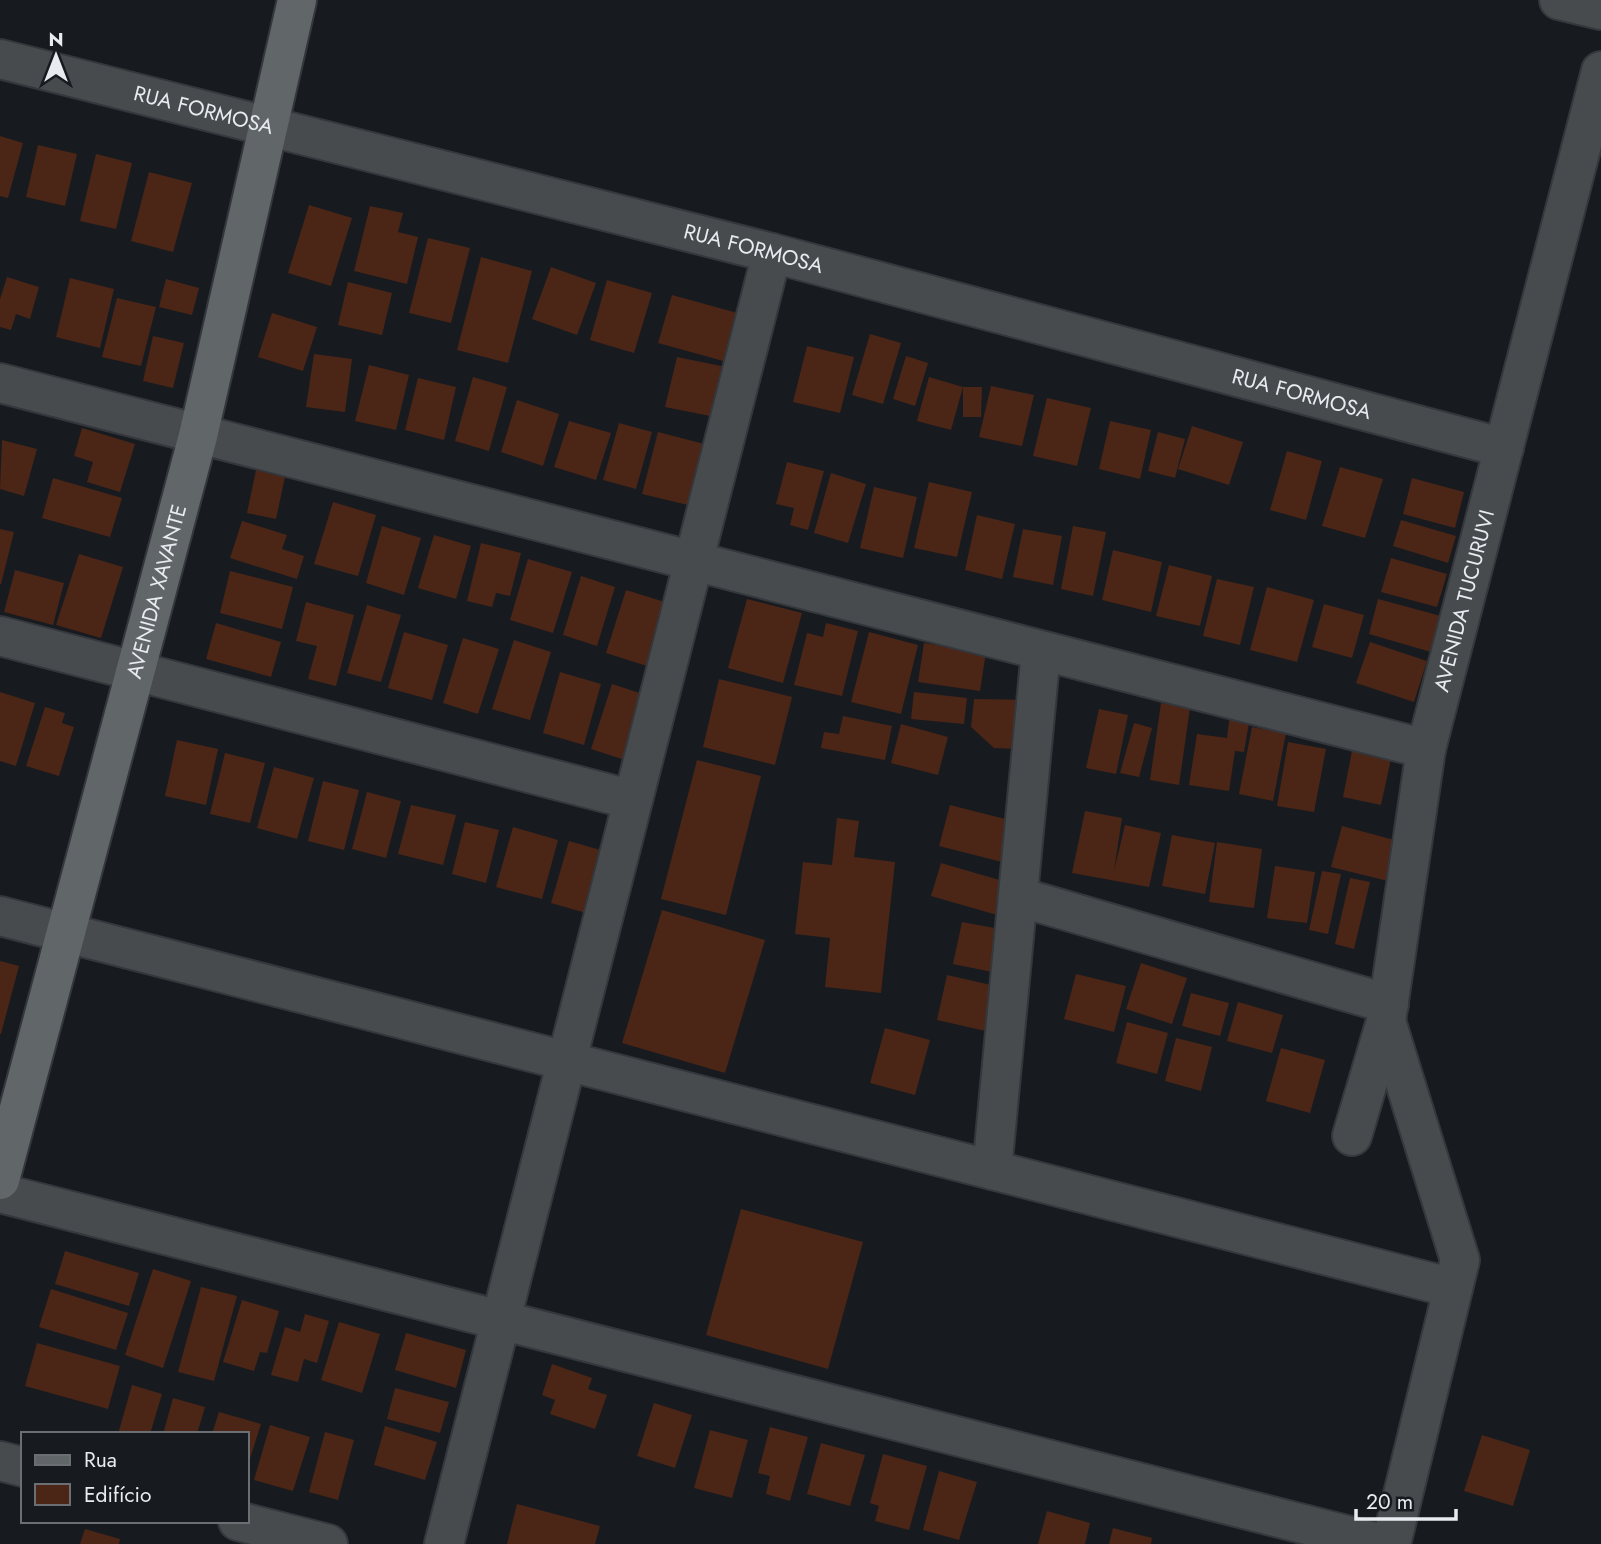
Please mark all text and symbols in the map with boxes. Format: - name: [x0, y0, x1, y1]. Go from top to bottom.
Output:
- north arrow: [21, 21, 91, 91]
- text: N: [48, 26, 64, 53]
- street label: RUA FORMOSA: [131, 78, 277, 142]
- street label: RUA FORMOSA: [681, 216, 827, 281]
- street label: RUA FORMOSA: [1229, 361, 1375, 427]
- street label: AVENIDA XAVANTE: [119, 501, 194, 682]
- street label: AVENIDA TUCURUVI: [1426, 506, 1502, 695]
- legend: [21, 1432, 248, 1523]
- text: Rua: [84, 1445, 117, 1475]
- scale bar: [1356, 1478, 1456, 1522]
- text: Edifício: [84, 1480, 151, 1510]
- text: 20 m: [1366, 1487, 1413, 1517]

